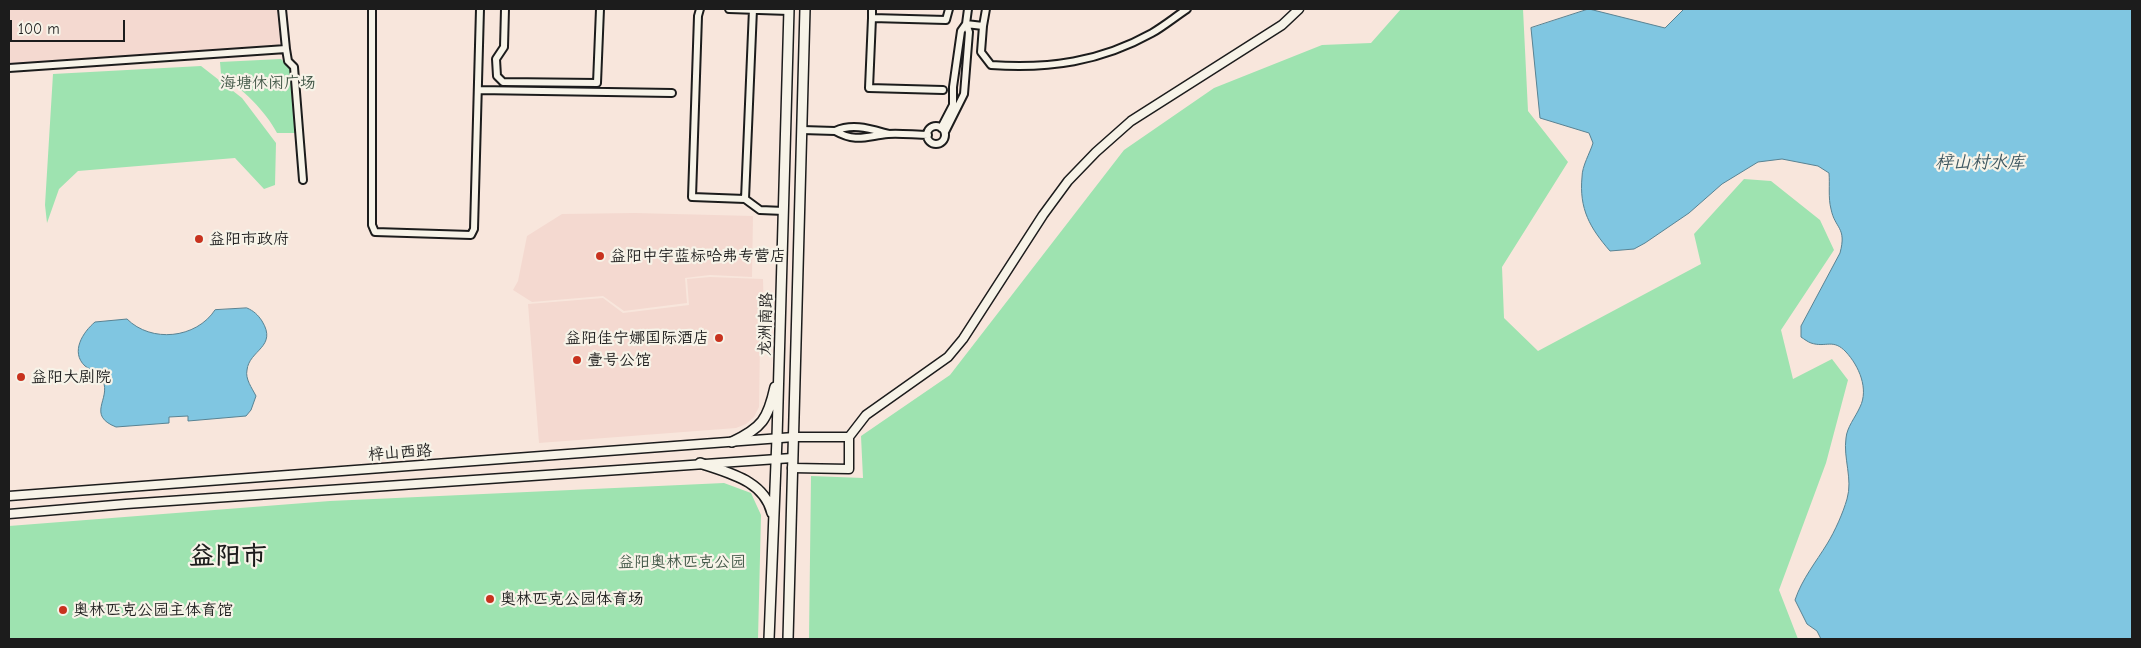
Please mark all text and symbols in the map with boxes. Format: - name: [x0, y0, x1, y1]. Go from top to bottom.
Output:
- scale bar: [12, 10, 128, 42]
- text: 100 m: [18, 20, 60, 38]
- park label: 海塘休闲广场: [220, 73, 316, 93]
- water label: 梓山村水库: [1935, 152, 2025, 174]
- place label: 益阳市政府: [209, 229, 289, 249]
- marker: 益阳市政府: [193, 233, 205, 245]
- place label: 益阳中宇蓝标哈弗专营店: [610, 246, 786, 266]
- marker: 益阳中宇蓝标哈弗专营店: [594, 250, 606, 262]
- street label: 龙洲南路: [755, 292, 777, 356]
- place label: 益阳佳宁娜国际酒店: [565, 328, 709, 348]
- marker: 益阳佳宁娜国际酒店: [713, 332, 725, 344]
- place label: 壹号公馆: [587, 350, 651, 370]
- marker: 壹号公馆: [571, 354, 583, 366]
- place label: 益阳大剧院: [31, 367, 111, 387]
- marker: 益阳大剧院: [15, 371, 27, 383]
- street label: 梓山西路: [367, 441, 433, 465]
- district label: 益阳市: [189, 541, 267, 573]
- park label: 益阳奥林匹克公园: [618, 552, 746, 572]
- place label: 奥林匹克公园体育场: [500, 589, 644, 609]
- marker: 奥林匹克公园体育场: [484, 593, 496, 605]
- place label: 奥林匹克公园主体育馆: [73, 600, 233, 620]
- marker: 奥林匹克公园主体育馆: [57, 604, 69, 616]

